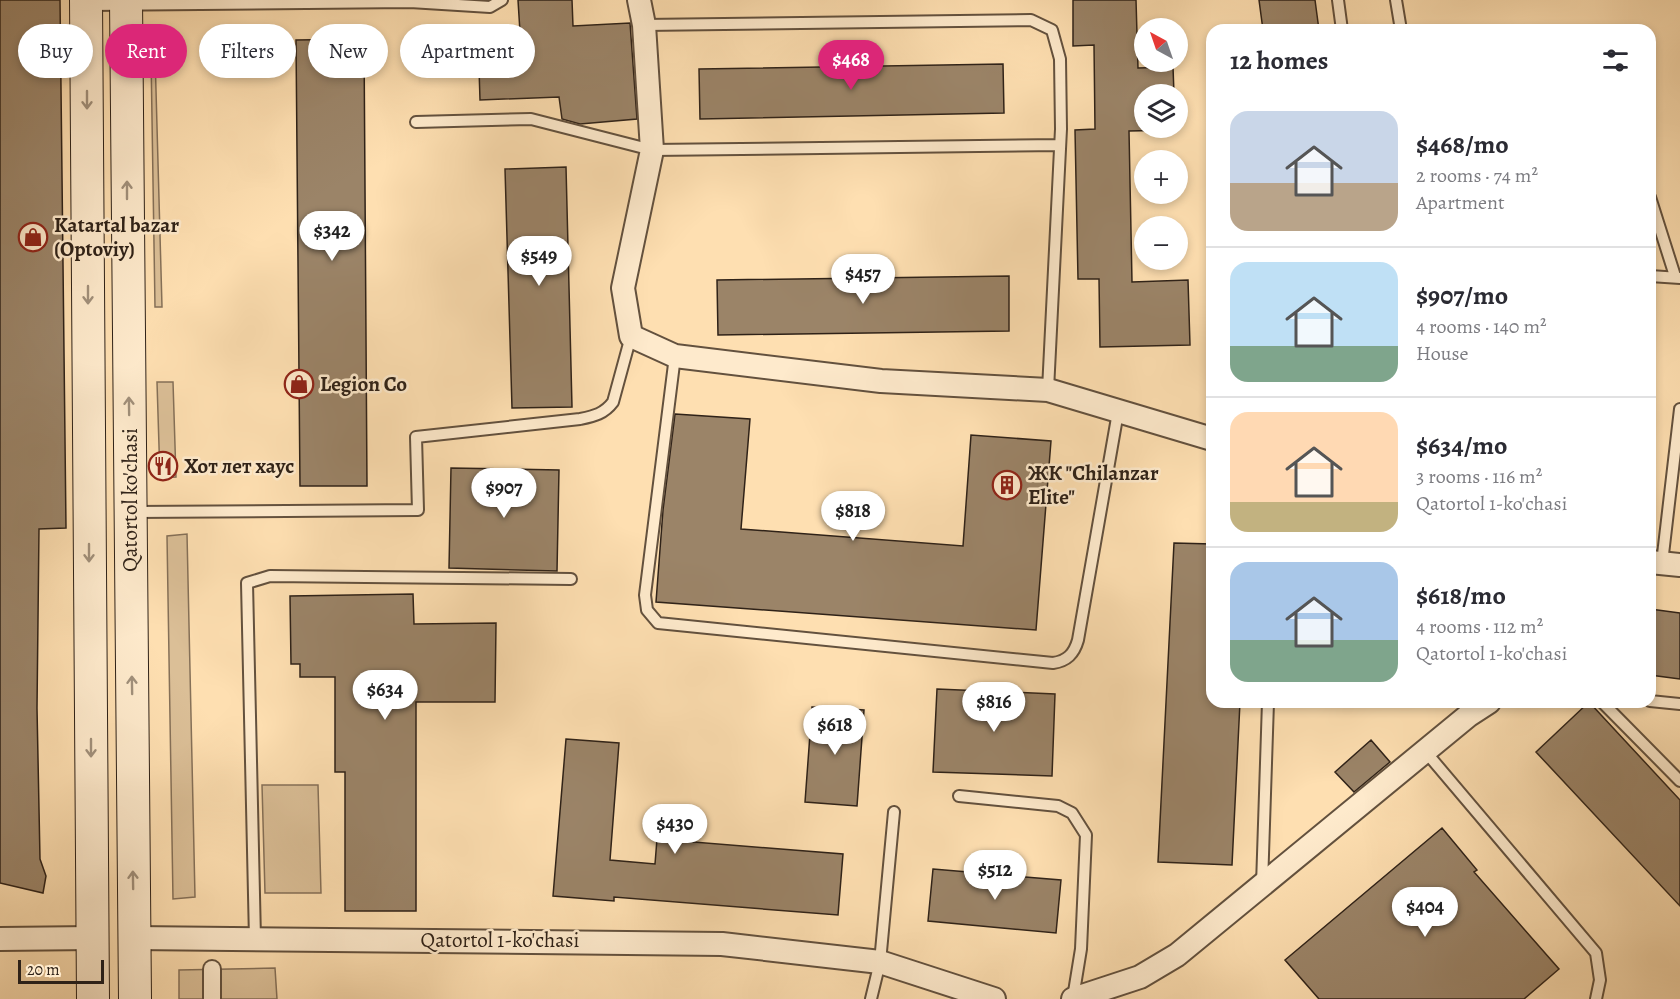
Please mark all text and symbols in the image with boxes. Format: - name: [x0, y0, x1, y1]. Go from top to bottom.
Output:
- north arrow: [1134, 18, 1188, 72]
- map controls: [1134, 18, 1188, 270]
- chip: Buy: [18, 24, 93, 78]
- chip: Rent: [105, 24, 187, 78]
- chip: Filters: [199, 24, 296, 78]
- chip: New: [308, 24, 388, 78]
- chip: Apartment: [400, 24, 535, 78]
- pin: $468: [815, 40, 887, 91]
- text: 12 homes: [1230, 43, 1328, 78]
- icon: filters: [1599, 44, 1632, 77]
- text: $468: [832, 46, 870, 73]
- button: layers: [1134, 84, 1188, 138]
- one-way arrow: [81, 90, 93, 110]
- text: $468/mo: [1416, 127, 1509, 162]
- icon: home: [1278, 135, 1350, 207]
- button: +: [1134, 150, 1188, 204]
- text: 2 rooms · 74 m²: [1416, 162, 1538, 189]
- one-way arrow: [121, 180, 133, 200]
- text: Apartment: [1416, 189, 1505, 216]
- place label: Katartal bazar (Optoviy): [54, 211, 179, 263]
- pin: $342: [296, 211, 368, 262]
- button: −: [1134, 216, 1188, 270]
- text: $342: [314, 217, 350, 244]
- shop icon: Katartal bazar (Optoviy): [17, 221, 49, 253]
- pin: $549: [503, 236, 575, 287]
- text: $549: [521, 242, 557, 269]
- pin: $457: [827, 254, 899, 305]
- text: $457: [845, 260, 881, 287]
- text: $907/mo: [1416, 278, 1508, 313]
- one-way arrow: [82, 285, 94, 305]
- icon: home: [1278, 286, 1350, 358]
- text: 4 rooms · 140 m²: [1416, 313, 1547, 340]
- text: House: [1416, 340, 1468, 367]
- shop icon: Legion Co: [283, 368, 315, 400]
- place label: Legion Co: [320, 370, 407, 398]
- one-way arrow: [123, 396, 135, 416]
- street label: Qatortol ko'chasi: [116, 428, 144, 572]
- text: $634/mo: [1416, 428, 1507, 463]
- icon: home: [1278, 436, 1350, 508]
- restaurant icon: Хот лет хаус: [147, 450, 179, 482]
- place label: Хот лет хаус: [184, 452, 294, 480]
- place label: ЖК "Chilanzar Elite": [1028, 459, 1159, 511]
- text: 3 rooms · 116 m²: [1416, 463, 1542, 490]
- pin: $907: [468, 468, 540, 519]
- building icon: ЖК "Chilanzar Elite": [991, 469, 1023, 501]
- text: $907: [485, 474, 523, 501]
- text: Qatortol 1-ko'chasi: [1416, 490, 1567, 517]
- pin: $818: [817, 491, 889, 542]
- text: $818: [835, 497, 871, 524]
- one-way arrow: [84, 543, 95, 563]
- text: $618/mo: [1416, 578, 1506, 613]
- icon: home: [1278, 586, 1350, 658]
- text: 4 rooms · 112 m²: [1416, 613, 1543, 640]
- text: Qatortol 1-ko'chasi: [1416, 640, 1567, 667]
- pin: $634: [349, 670, 421, 721]
- one-way arrow: [126, 675, 138, 695]
- text: $634: [367, 676, 403, 703]
- pin: $816: [958, 682, 1030, 733]
- text: $816: [976, 688, 1012, 715]
- pin: $618: [799, 705, 871, 756]
- text: $618: [817, 711, 853, 738]
- one-way arrow: [85, 738, 97, 758]
- pin: $430: [639, 804, 711, 855]
- text: $430: [656, 810, 694, 837]
- pin: $512: [959, 850, 1031, 901]
- text: $512: [978, 856, 1012, 883]
- one-way arrow: [127, 870, 139, 890]
- pin: $404: [1389, 887, 1461, 938]
- text: $404: [1406, 893, 1444, 920]
- street label: Qatortol 1-ko'chasi: [421, 926, 580, 954]
- scale bar: [18, 957, 104, 984]
- text: 20 m: [27, 959, 60, 981]

